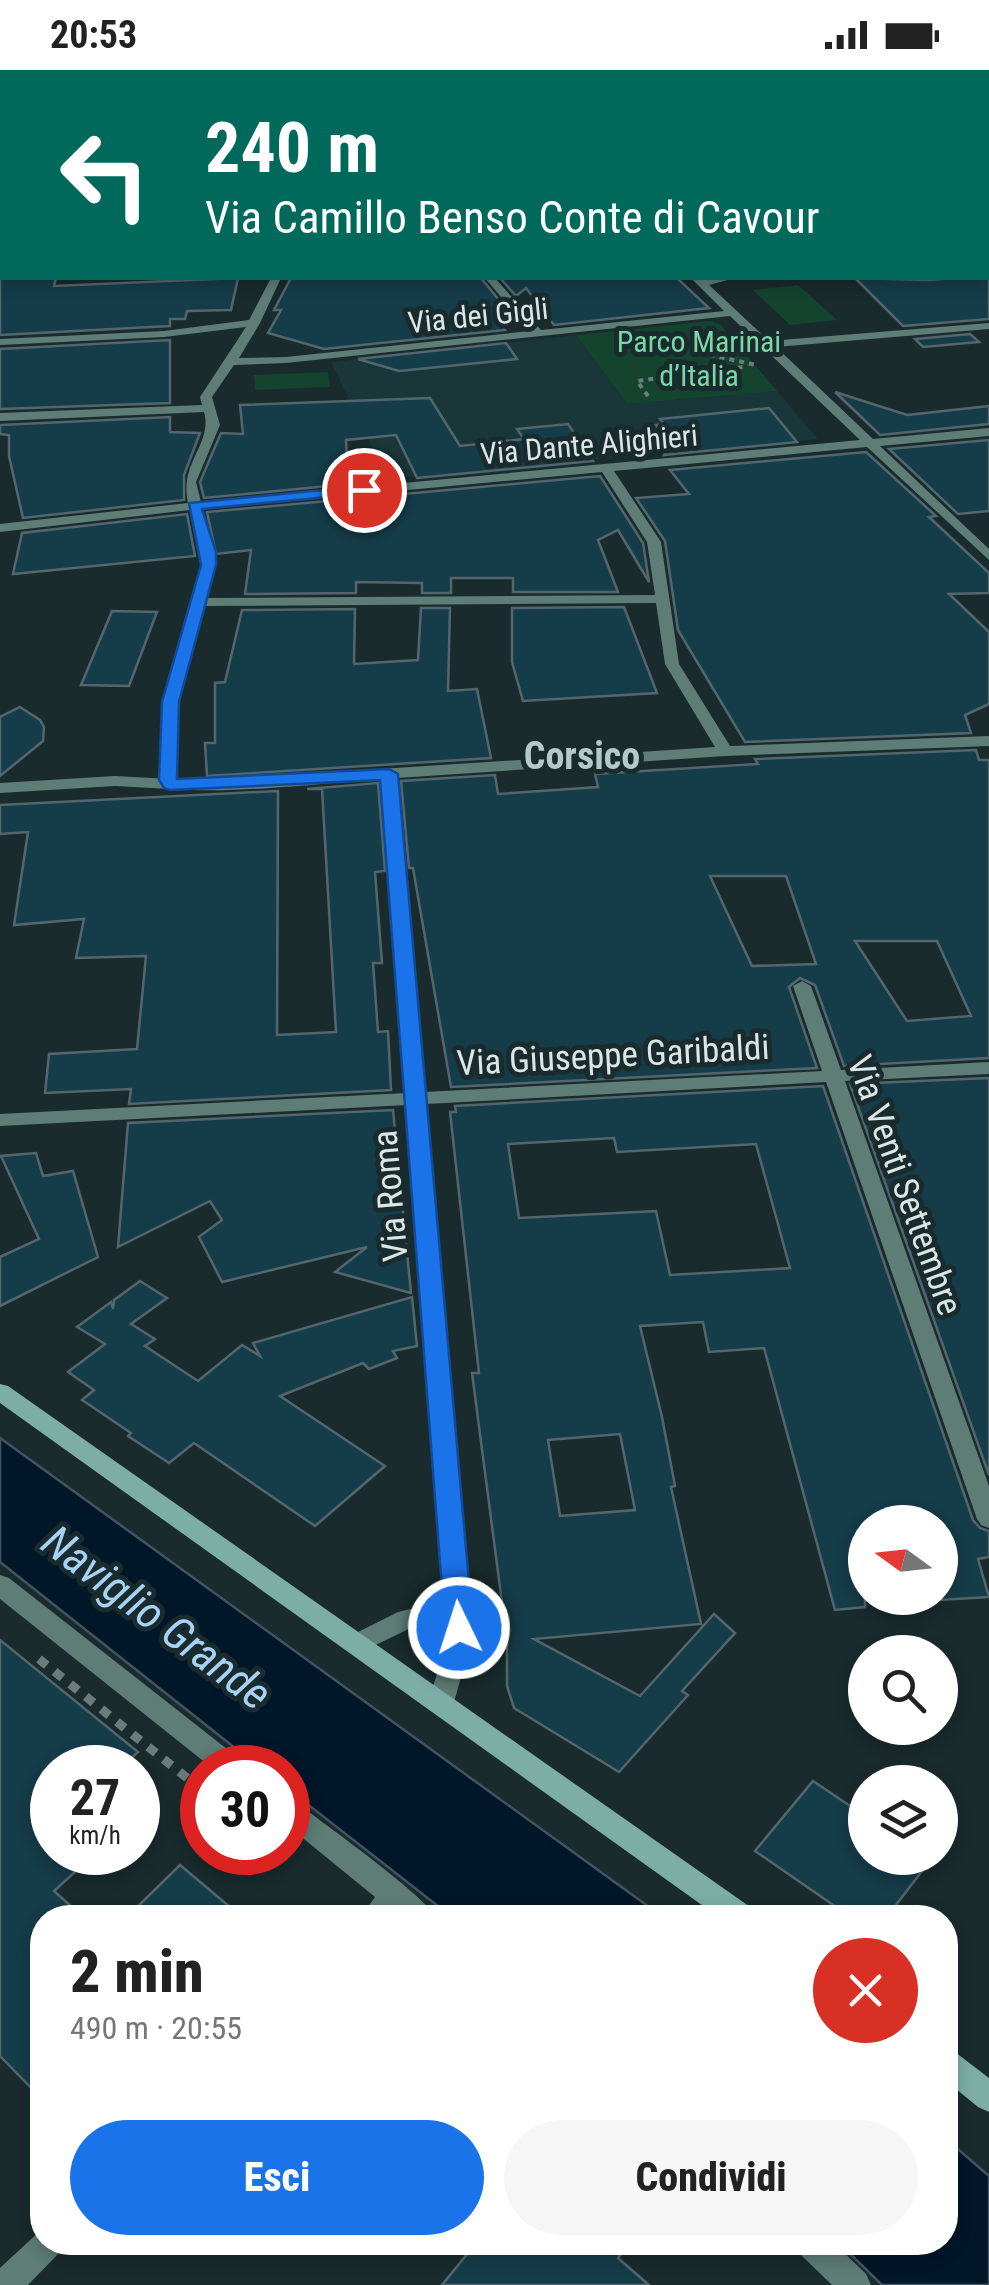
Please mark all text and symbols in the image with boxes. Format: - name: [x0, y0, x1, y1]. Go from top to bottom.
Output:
- text: 20:53: [50, 13, 137, 57]
- text: 240 m: [205, 107, 379, 189]
- icon: left: [40, 110, 170, 240]
- text: Via Camillo Benso Conte di Cavour: [205, 191, 820, 244]
- street label: Via dei Gigli: [406, 291, 550, 340]
- park label: Parco Marinai d’Italia: [617, 324, 781, 393]
- street label: Via Dante Alighieri: [479, 418, 699, 471]
- pin: [322, 448, 407, 533]
- icon: arrive: [337, 463, 392, 518]
- district label: Corsico: [524, 734, 640, 778]
- street label: Via Giuseppe Garibaldi: [456, 1027, 770, 1084]
- street label: Via Venti Settembre: [839, 1050, 971, 1321]
- street label: Via Roma: [364, 1129, 417, 1263]
- north arrow: [848, 1505, 958, 1615]
- map controls: [848, 1505, 958, 1875]
- water label: Naviglio Grande: [32, 1514, 281, 1721]
- position arrow: [407, 1576, 511, 1680]
- button: search: [848, 1635, 958, 1745]
- speed limit sign: 30: [180, 1745, 310, 1875]
- button: layers: [848, 1765, 958, 1875]
- text: 27: [70, 1769, 120, 1827]
- text: km/h: [69, 1821, 121, 1850]
- text: 2 min: [70, 1936, 204, 2007]
- button: close: [813, 1938, 918, 2043]
- text: 490 m · 20:55: [70, 2009, 242, 2047]
- button: Esci: [70, 2120, 484, 2235]
- button: Condividi: [504, 2120, 918, 2235]

